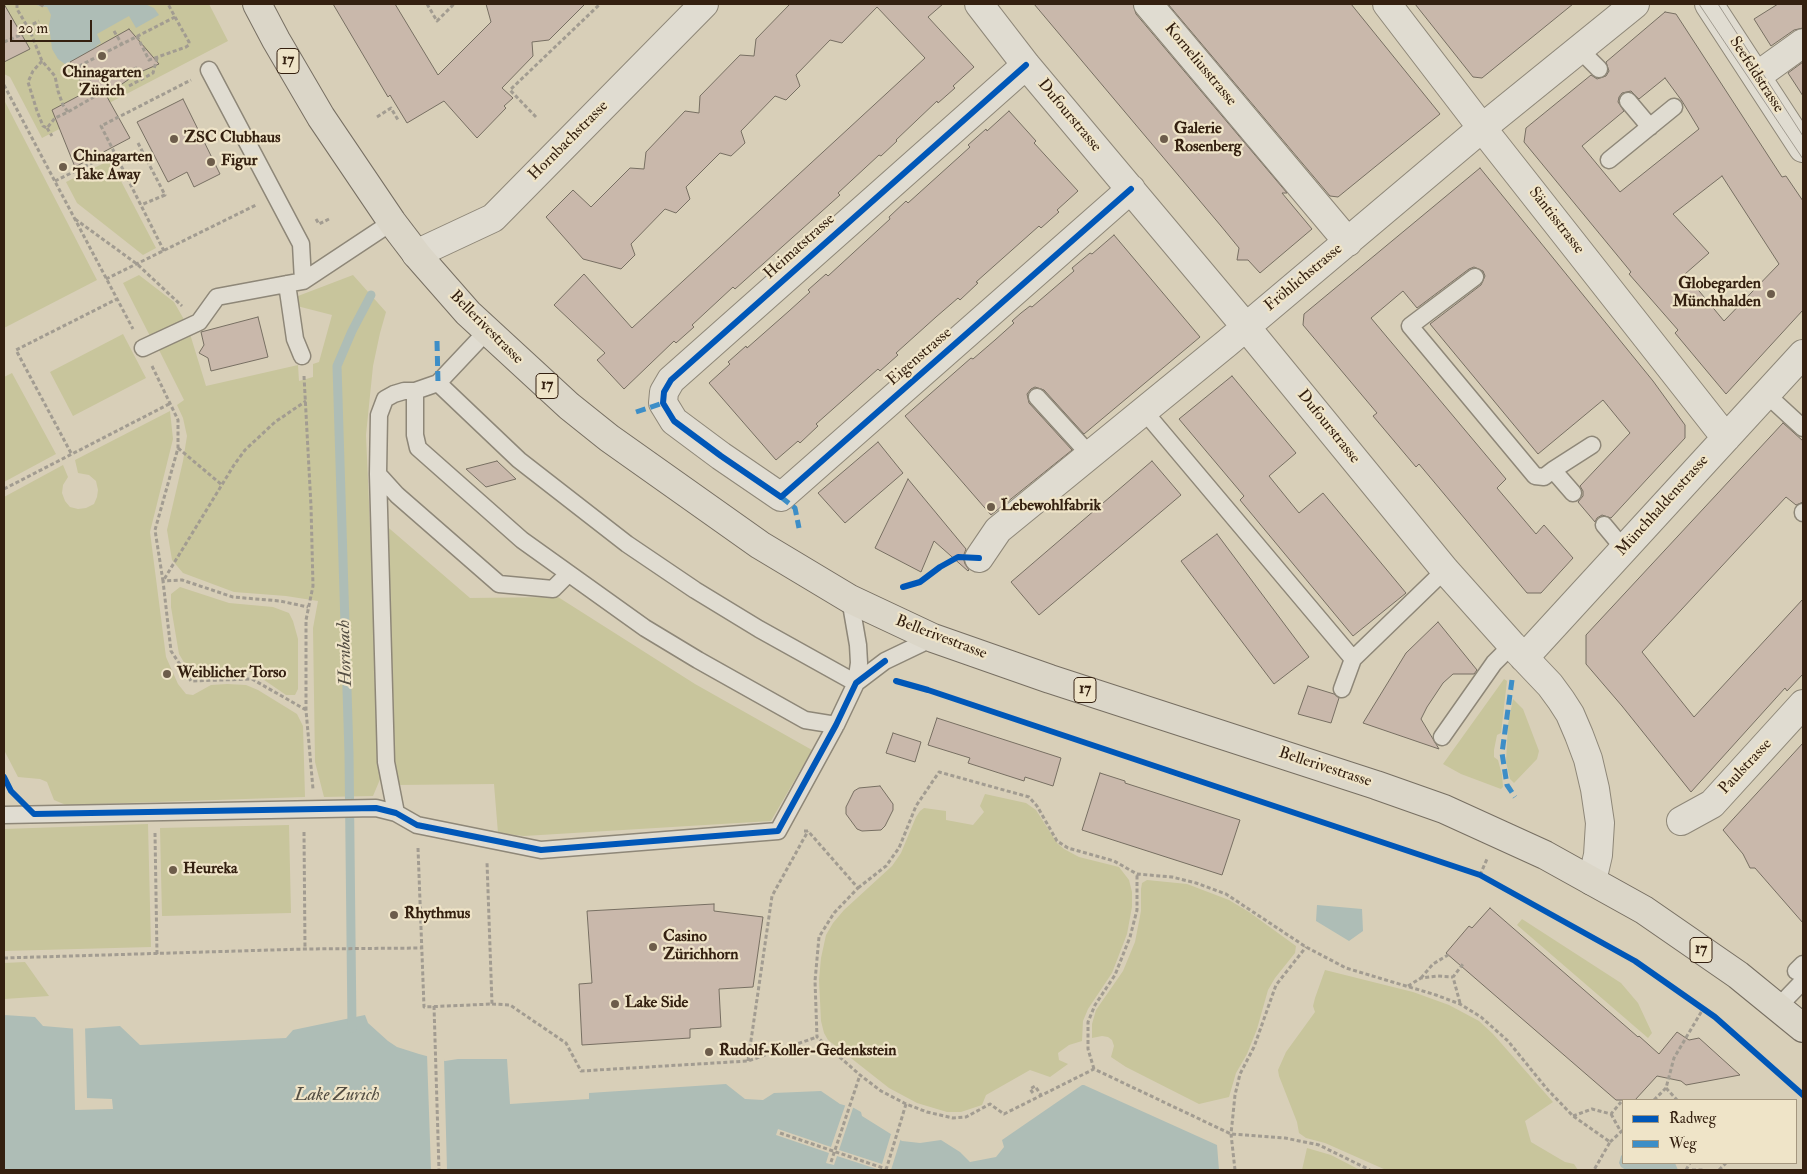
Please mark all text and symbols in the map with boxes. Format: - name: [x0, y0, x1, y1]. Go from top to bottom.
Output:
- scale bar: [12, 10, 95, 42]
- text: 20 m: [18, 19, 48, 38]
- street label: Korneliusstrasse: [1160, 20, 1240, 110]
- street label: Seefeldstrasse: [1724, 33, 1788, 117]
- road number: 17: [277, 48, 299, 74]
- marker: Chinagarten Zürich: [96, 50, 108, 62]
- place label: Chinagarten Zürich: [62, 64, 142, 102]
- street label: Dufourstrasse: [1033, 76, 1105, 156]
- street label: Hornbachstrasse: [525, 97, 613, 185]
- place label: Galerie Rosenberg: [1174, 120, 1242, 158]
- place label: ZSC Clubhaus: [184, 129, 280, 149]
- marker: ZSC Clubhaus: [168, 133, 180, 145]
- marker: Galerie Rosenberg: [1158, 133, 1170, 145]
- place label: Chinagarten Take Away: [73, 148, 153, 186]
- place label: Figur: [221, 152, 257, 172]
- marker: Figur: [205, 156, 217, 168]
- marker: Chinagarten Take Away: [57, 161, 69, 173]
- street label: Säntisstrasse: [1524, 184, 1588, 258]
- street label: Heimatstrasse: [761, 210, 839, 284]
- street label: Fröhlichstrasse: [1261, 240, 1347, 316]
- place label: Globegarden Münchhalden: [1673, 275, 1761, 313]
- street label: Bellerivestrasse: [445, 287, 527, 369]
- marker: Globegarden Münchhalden: [1765, 288, 1777, 300]
- street label: Eigenstrasse: [884, 324, 956, 390]
- road number: 17: [536, 374, 558, 398]
- street label: Dufourstrasse: [1292, 386, 1364, 468]
- street label: Münchhaldenstrasse: [1613, 452, 1713, 560]
- place label: Lebewohlfabrik: [1001, 497, 1101, 517]
- marker: Lebewohlfabrik: [985, 501, 997, 513]
- street label: Bellerivestrasse: [893, 612, 989, 664]
- water label: Hornbach: [334, 620, 358, 686]
- place label: Weiblicher Torso: [177, 664, 286, 684]
- marker: Weiblicher Torso: [161, 668, 173, 680]
- road number: 17: [1074, 678, 1096, 702]
- street label: Paulstrasse: [1716, 735, 1776, 799]
- street label: Bellerivestrasse: [1276, 744, 1374, 792]
- place label: Heureka: [183, 860, 238, 880]
- marker: Heureka: [167, 864, 179, 876]
- place label: Rhythmus: [404, 905, 470, 925]
- marker: Rhythmus: [388, 909, 400, 921]
- place label: Casino Zürichhorn: [663, 928, 739, 966]
- road number: 17: [1690, 938, 1712, 962]
- marker: Casino Zürichhorn: [647, 941, 659, 953]
- place label: Lake Side: [625, 994, 688, 1014]
- marker: Lake Side: [609, 998, 621, 1010]
- place label: Rudolf-Koller-Gedenkstein: [719, 1042, 897, 1062]
- marker: Rudolf-Koller-Gedenkstein: [703, 1046, 715, 1058]
- water label: Lake Zurich: [294, 1085, 380, 1107]
- legend: [1622, 1099, 1797, 1164]
- text: Radweg: [1669, 1109, 1716, 1128]
- text: Weg: [1669, 1134, 1697, 1153]

